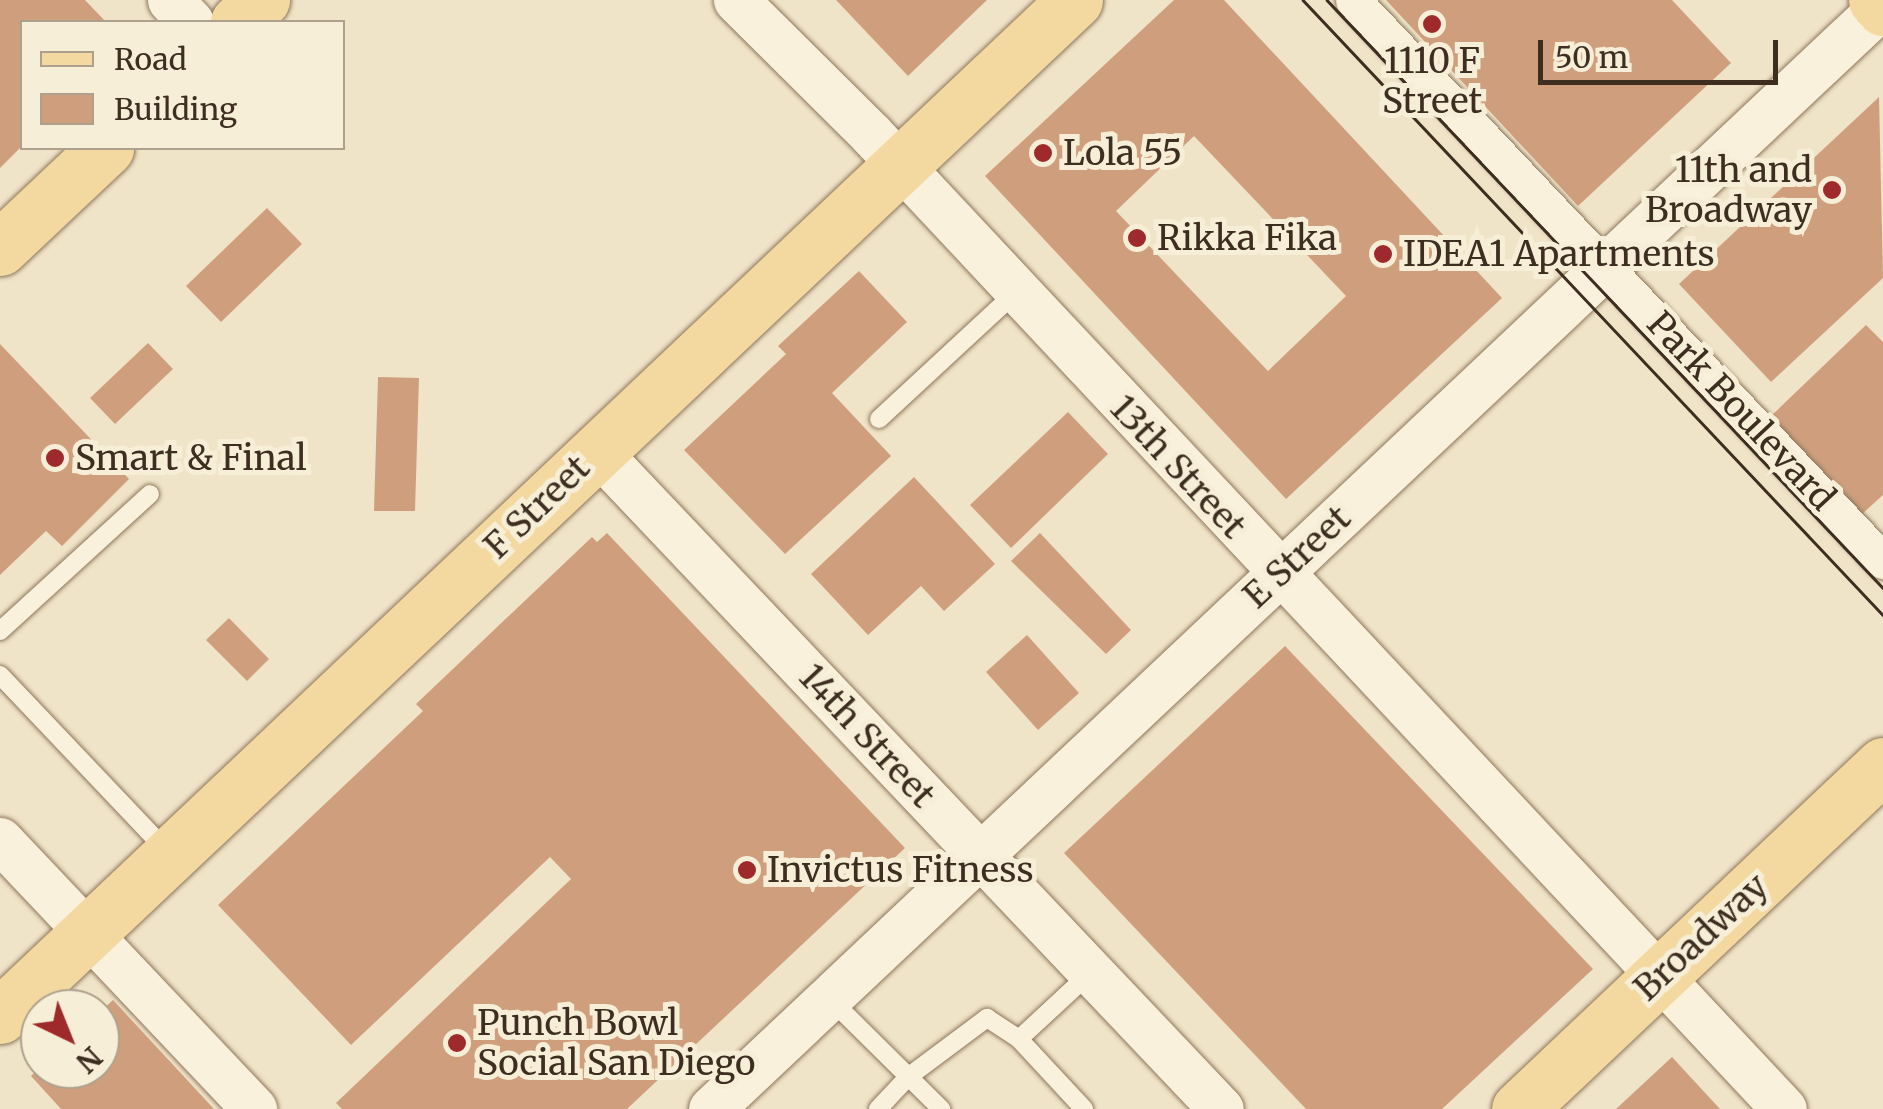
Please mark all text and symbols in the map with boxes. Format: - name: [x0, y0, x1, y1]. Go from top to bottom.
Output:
- marker: 1110 F Street: [1421, 13, 1443, 35]
- legend: [20, 20, 345, 150]
- scale bar: [1543, 20, 1783, 82]
- text: 50 m: [1555, 38, 1628, 76]
- text: Road: [114, 40, 187, 78]
- place label: 1110 F Street: [1382, 40, 1482, 122]
- text: Building: [114, 90, 237, 128]
- place label: Lola 55: [1063, 132, 1182, 174]
- marker: Lola 55: [1032, 142, 1054, 164]
- place label: 11th and Broadway: [1645, 149, 1812, 231]
- marker: 11th and Broadway: [1821, 179, 1843, 201]
- place label: Rikka Fika: [1157, 217, 1337, 259]
- marker: Rikka Fika: [1126, 227, 1148, 249]
- place label: IDEA1 Apartments: [1403, 233, 1715, 275]
- marker: IDEA1 Apartments: [1372, 243, 1394, 265]
- street label: Park Boulevard: [1638, 303, 1844, 519]
- street label: 13th Street: [1101, 387, 1255, 547]
- place label: Smart & Final: [75, 437, 307, 479]
- marker: Smart & Final: [44, 447, 66, 469]
- street label: F Street: [476, 447, 598, 567]
- street label: E Street: [1235, 497, 1359, 617]
- street label: 14th Street: [790, 656, 944, 816]
- place label: Invictus Fitness: [767, 849, 1034, 891]
- marker: Invictus Fitness: [736, 859, 758, 881]
- street label: Broadway: [1626, 865, 1776, 1009]
- north arrow: [20, 989, 120, 1089]
- place label: Punch Bowl Social San Diego: [477, 1002, 755, 1084]
- marker: Punch Bowl Social San Diego: [446, 1032, 468, 1054]
- text: N: [69, 1039, 109, 1080]

